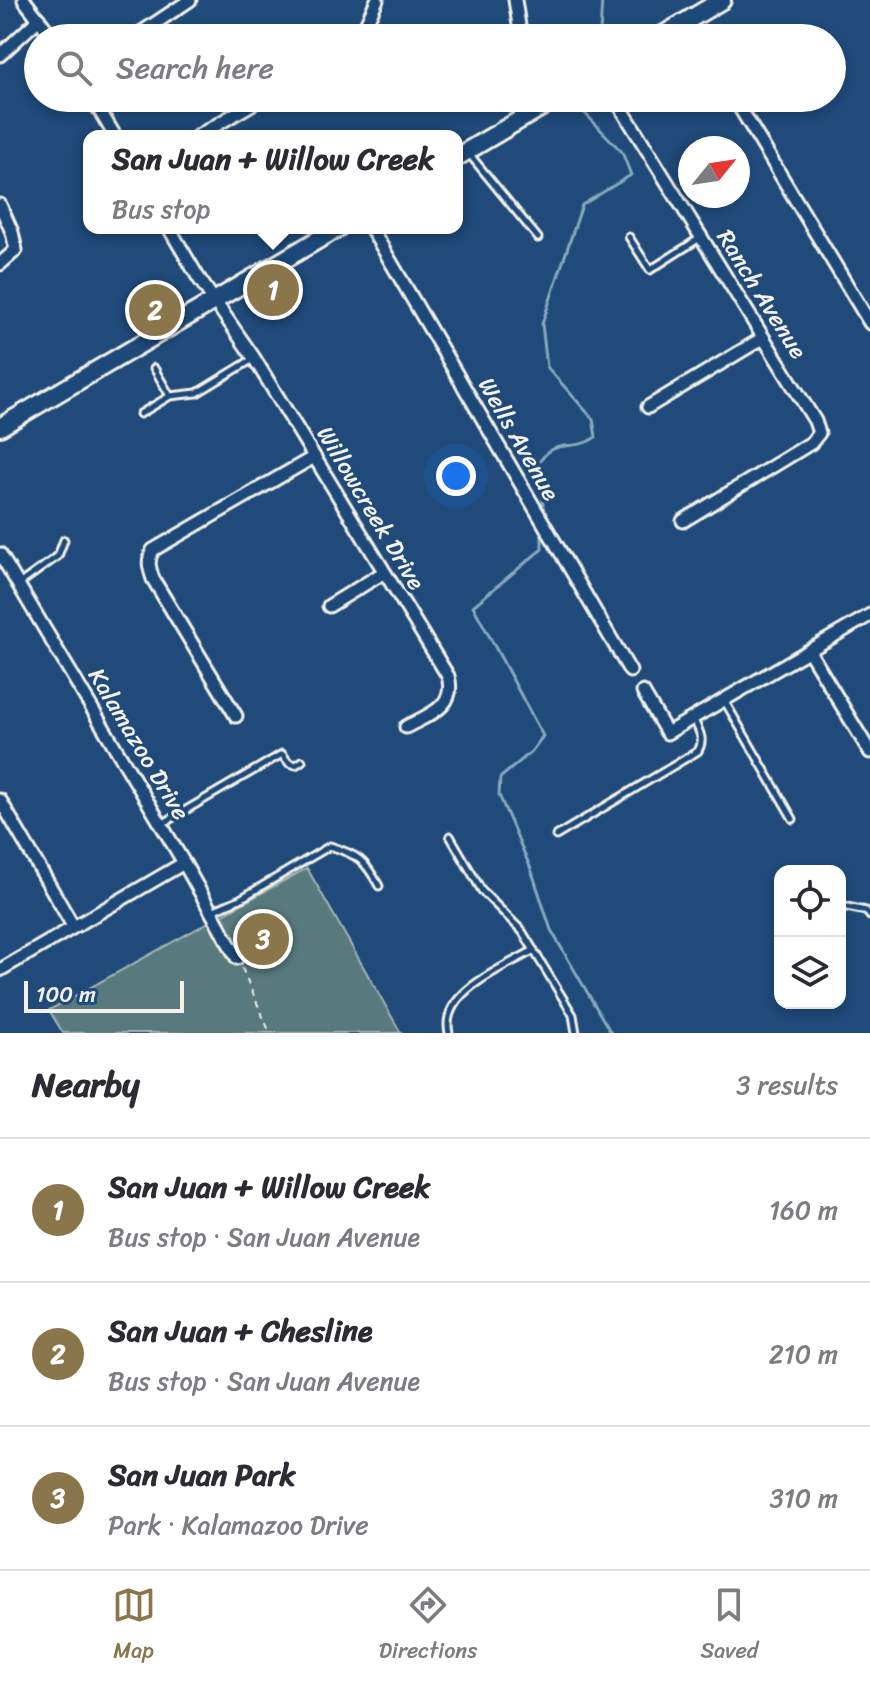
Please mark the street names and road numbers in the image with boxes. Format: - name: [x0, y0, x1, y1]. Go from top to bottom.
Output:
- street label: Ranch Avenue: [705, 221, 819, 368]
- street label: Wells Avenue: [467, 369, 572, 509]
- street label: Willowcreek Drive: [305, 418, 437, 599]
- street label: Kalamazoo Drive: [77, 659, 201, 829]

